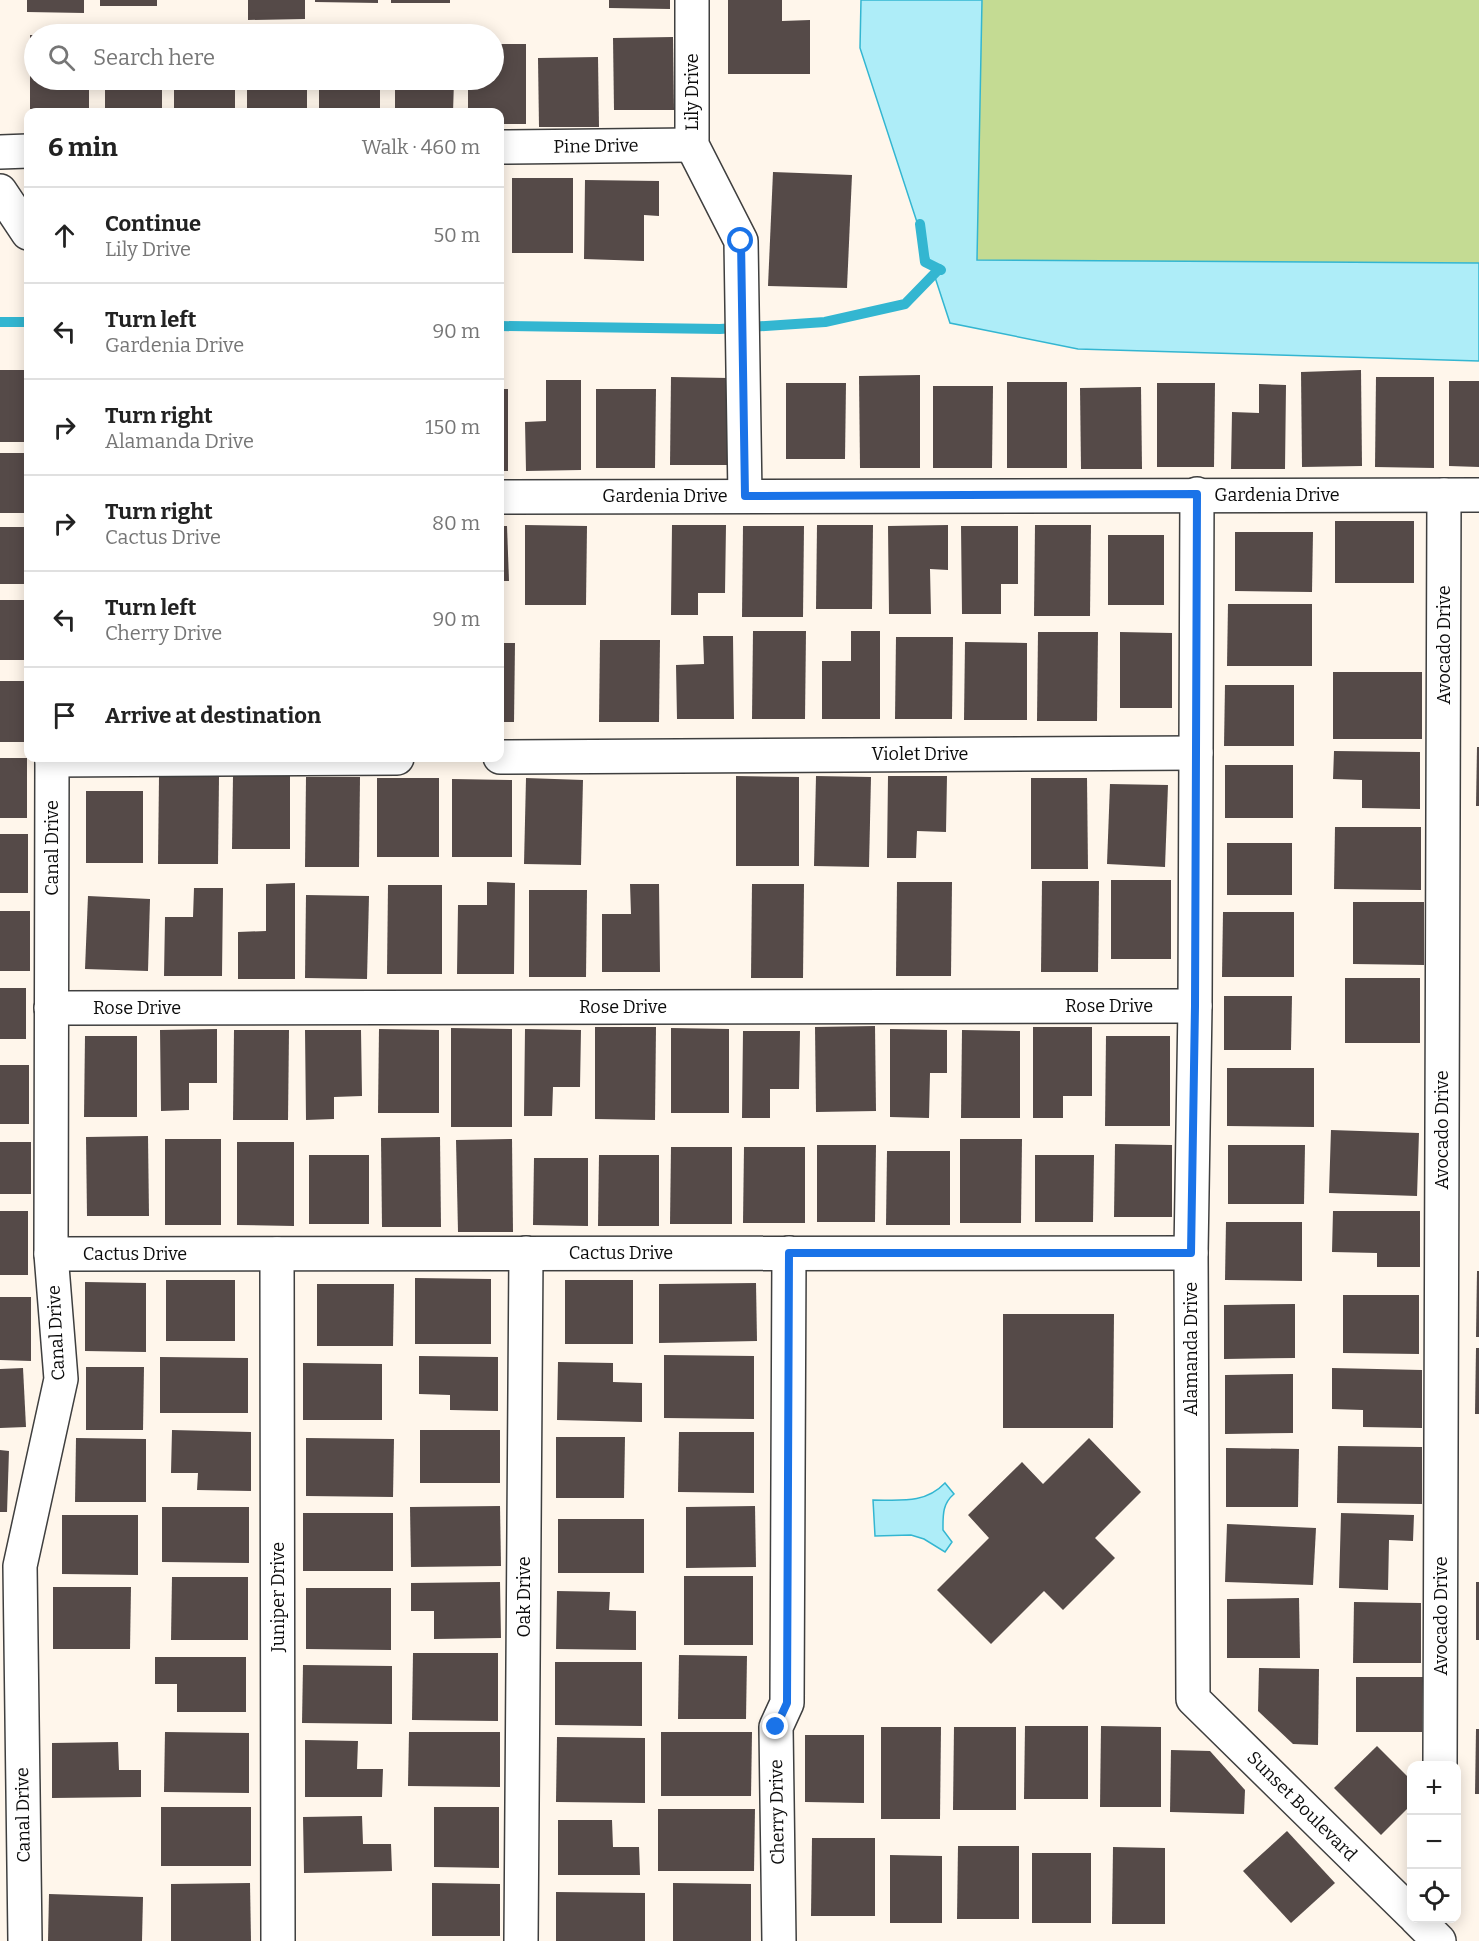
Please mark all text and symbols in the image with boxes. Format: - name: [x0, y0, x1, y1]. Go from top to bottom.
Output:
- search box: [24, 24, 504, 90]
- icon: search: [45, 41, 78, 74]
- text: Search here: [93, 44, 215, 71]
- street label: Lily Drive: [681, 53, 703, 131]
- text: 6 min: [48, 132, 118, 163]
- street label: Pine Drive: [553, 134, 639, 158]
- text: Walk · 460 m: [362, 135, 480, 159]
- text: Continue: [105, 210, 201, 237]
- icon: ahead: [48, 219, 81, 252]
- text: 50 m: [433, 223, 480, 247]
- route start: [727, 227, 753, 253]
- text: Lily Drive: [105, 237, 191, 261]
- text: Turn left: [105, 306, 197, 333]
- icon: left: [48, 315, 81, 348]
- text: 90 m: [432, 319, 480, 343]
- text: Gardenia Drive: [105, 333, 244, 357]
- text: Turn right: [105, 402, 213, 429]
- icon: right: [48, 411, 81, 444]
- text: 150 m: [425, 415, 480, 439]
- text: Alamanda Drive: [105, 429, 254, 453]
- street label: Gardenia Drive: [1214, 484, 1340, 506]
- street label: Gardenia Drive: [602, 485, 728, 507]
- text: Turn right: [105, 498, 213, 525]
- icon: right: [48, 507, 81, 540]
- text: 80 m: [432, 511, 480, 535]
- text: Cactus Drive: [105, 525, 221, 549]
- street label: Avocado Drive: [1433, 585, 1455, 705]
- text: Turn left: [105, 594, 197, 621]
- icon: left: [48, 603, 81, 636]
- text: 90 m: [432, 607, 480, 631]
- text: Cherry Drive: [105, 621, 222, 645]
- icon: arrive: [48, 699, 81, 732]
- text: Arrive at destination: [105, 702, 321, 729]
- street label: Violet Drive: [872, 743, 968, 765]
- street label: Canal Drive: [41, 800, 63, 896]
- street label: Rose Drive: [1065, 995, 1153, 1017]
- street label: Rose Drive: [579, 996, 667, 1018]
- street label: Rose Drive: [93, 997, 181, 1019]
- street label: Avocado Drive: [1431, 1070, 1453, 1190]
- street label: Cactus Drive: [569, 1242, 673, 1264]
- street label: Cactus Drive: [83, 1243, 187, 1265]
- street label: Alamanda Drive: [1180, 1282, 1202, 1416]
- street label: Canal Drive: [43, 1285, 69, 1381]
- street label: Juniper Drive: [267, 1542, 289, 1653]
- street label: Oak Drive: [513, 1556, 535, 1638]
- street label: Avocado Drive: [1430, 1556, 1452, 1676]
- route end: [762, 1713, 788, 1739]
- street label: Sunset Boulevard: [1242, 1746, 1362, 1866]
- street label: Cherry Drive: [765, 1759, 789, 1865]
- map controls: [1407, 1761, 1461, 1923]
- button: +: [1407, 1761, 1461, 1815]
- street label: Canal Drive: [11, 1767, 35, 1863]
- button: −: [1407, 1815, 1461, 1869]
- button: locate: [1407, 1869, 1461, 1923]

